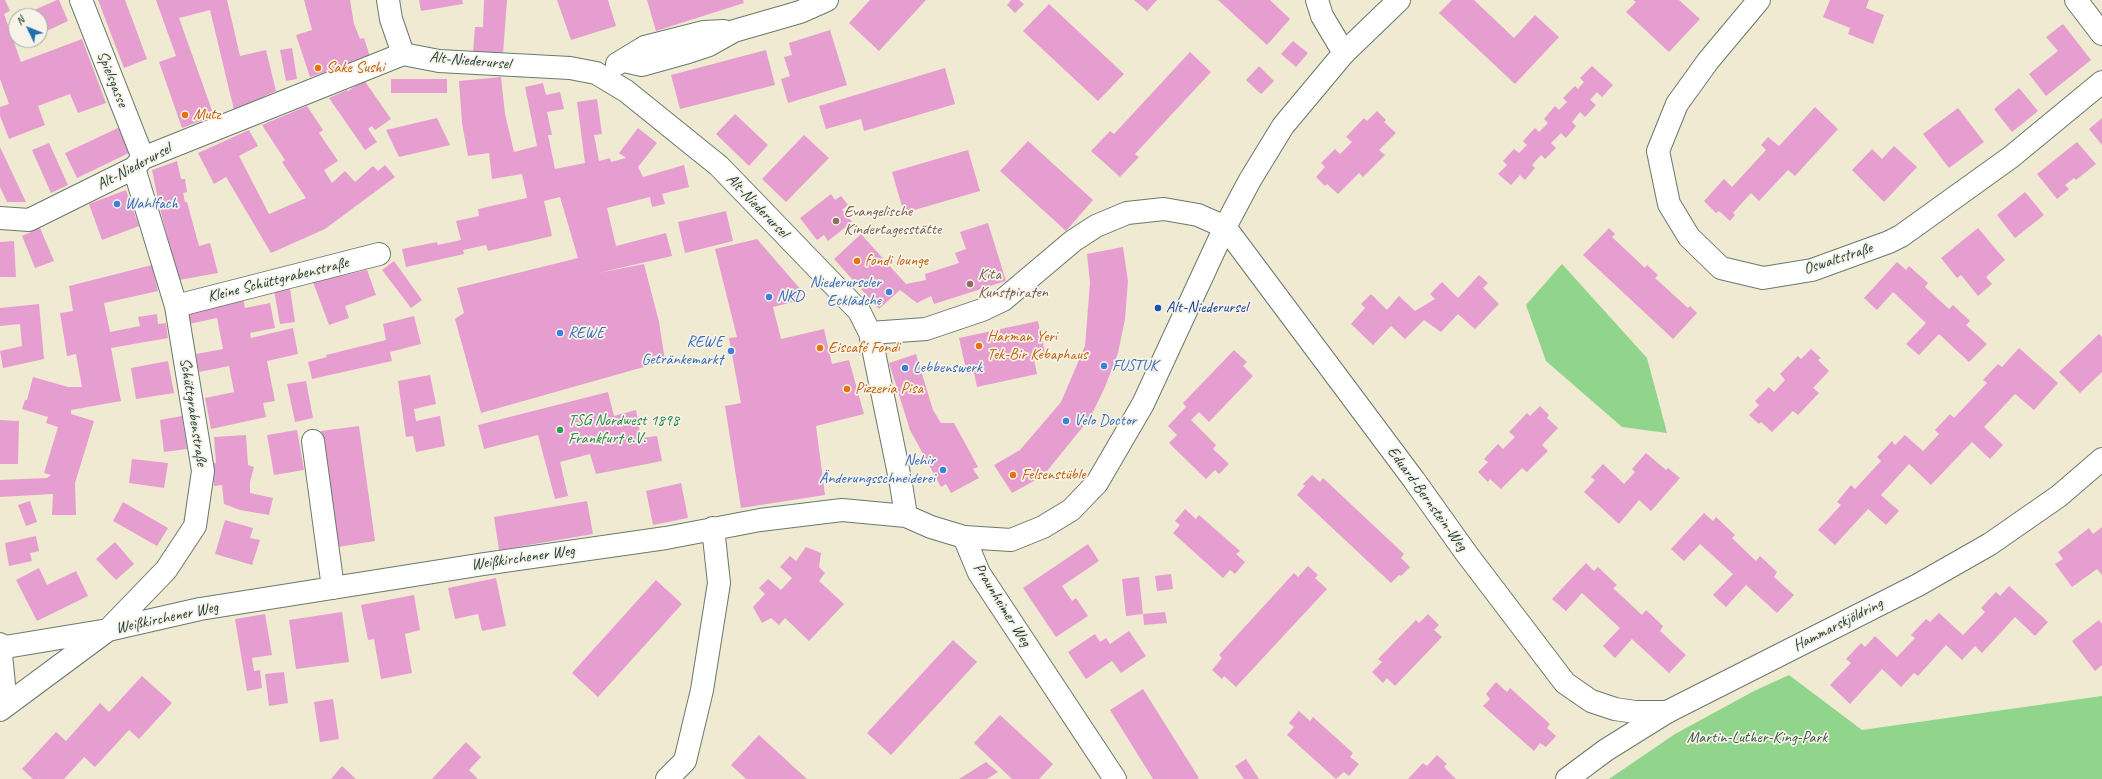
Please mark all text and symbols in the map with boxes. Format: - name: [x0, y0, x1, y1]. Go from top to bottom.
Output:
- north arrow: [8, 8, 48, 48]
- text: N: [13, 13, 27, 28]
- street label: Spielsgasse: [92, 48, 132, 110]
- street label: Alt-Niederursel: [429, 48, 511, 74]
- place label: Sake Sushi: [326, 58, 385, 78]
- marker: Sake Sushi: [313, 63, 323, 73]
- place label: Mutz: [193, 105, 221, 125]
- marker: Mutz: [180, 110, 190, 120]
- street label: Alt-Niederursel: [93, 139, 175, 195]
- street label: Alt-Niederursel: [722, 170, 792, 242]
- place label: Wahlfach: [125, 194, 178, 214]
- marker: Wahlfach: [112, 199, 122, 209]
- place label: Evangelische Kindertagesstätte: [844, 202, 941, 240]
- marker: Evangelische Kindertagesstätte: [831, 216, 841, 226]
- street label: Oswaltstraße: [1801, 239, 1875, 279]
- place label: fondi lounge: [865, 251, 928, 271]
- street label: Kleine Schüttgrabenstraße: [206, 253, 350, 307]
- marker: fondi lounge: [852, 256, 862, 266]
- place label: Kita Kunstpiraten: [978, 265, 1048, 303]
- place label: Niederurseler Ecklädche: [810, 273, 881, 311]
- marker: Kita Kunstpiraten: [965, 279, 975, 289]
- place label: NKD: [777, 287, 804, 307]
- marker: Niederurseler Ecklädche: [884, 287, 894, 297]
- marker: NKD: [764, 292, 774, 302]
- place label: Alt-Niederursel: [1166, 298, 1248, 318]
- marker: Alt-Niederursel: [1153, 303, 1163, 313]
- place label: REWE: [568, 323, 604, 343]
- place label: Harman Yeri Tek-Bir Kebaphaus: [987, 327, 1087, 365]
- marker: REWE: [555, 328, 565, 338]
- place label: REWE Getränkemarkt: [641, 332, 723, 370]
- place label: Eiscafé Fondi: [828, 338, 900, 358]
- marker: Harman Yeri Tek-Bir Kebaphaus: [974, 341, 984, 351]
- marker: Eiscafé Fondi: [815, 343, 825, 353]
- marker: REWE Getränkemarkt: [726, 346, 736, 356]
- place label: FUSTUK: [1112, 356, 1158, 376]
- street label: Schüttgrabenstraße: [175, 357, 211, 467]
- place label: Lebbenswerk: [913, 358, 982, 378]
- marker: FUSTUK: [1099, 361, 1109, 371]
- marker: Lebbenswerk: [900, 363, 910, 373]
- place label: Pizzeria Pisa: [855, 379, 923, 399]
- marker: Pizzeria Pisa: [842, 384, 852, 394]
- place label: TSG Nordwest 1898 Frankfurt e.V.: [568, 411, 679, 449]
- place label: Velo Doctor: [1074, 411, 1136, 431]
- marker: Velo Doctor: [1061, 416, 1071, 426]
- marker: TSG Nordwest 1898 Frankfurt e.V.: [555, 425, 565, 435]
- street label: Eduard-Bernstein-Weg: [1383, 443, 1471, 555]
- place label: Nehir Änderungsschneiderei: [819, 451, 935, 489]
- marker: Nehir Änderungsschneiderei: [938, 465, 948, 475]
- place label: Felsenstüble: [1021, 465, 1085, 485]
- marker: Felsenstüble: [1008, 470, 1018, 480]
- street label: Weißkirchener Weg: [470, 541, 576, 575]
- street label: Praunheimer Weg: [969, 560, 1035, 650]
- street label: Hammarskjöldring: [1790, 594, 1886, 656]
- street label: Weißkirchener Weg: [114, 598, 220, 638]
- park label: Martin-Luther-King-Park: [1687, 728, 1827, 748]

